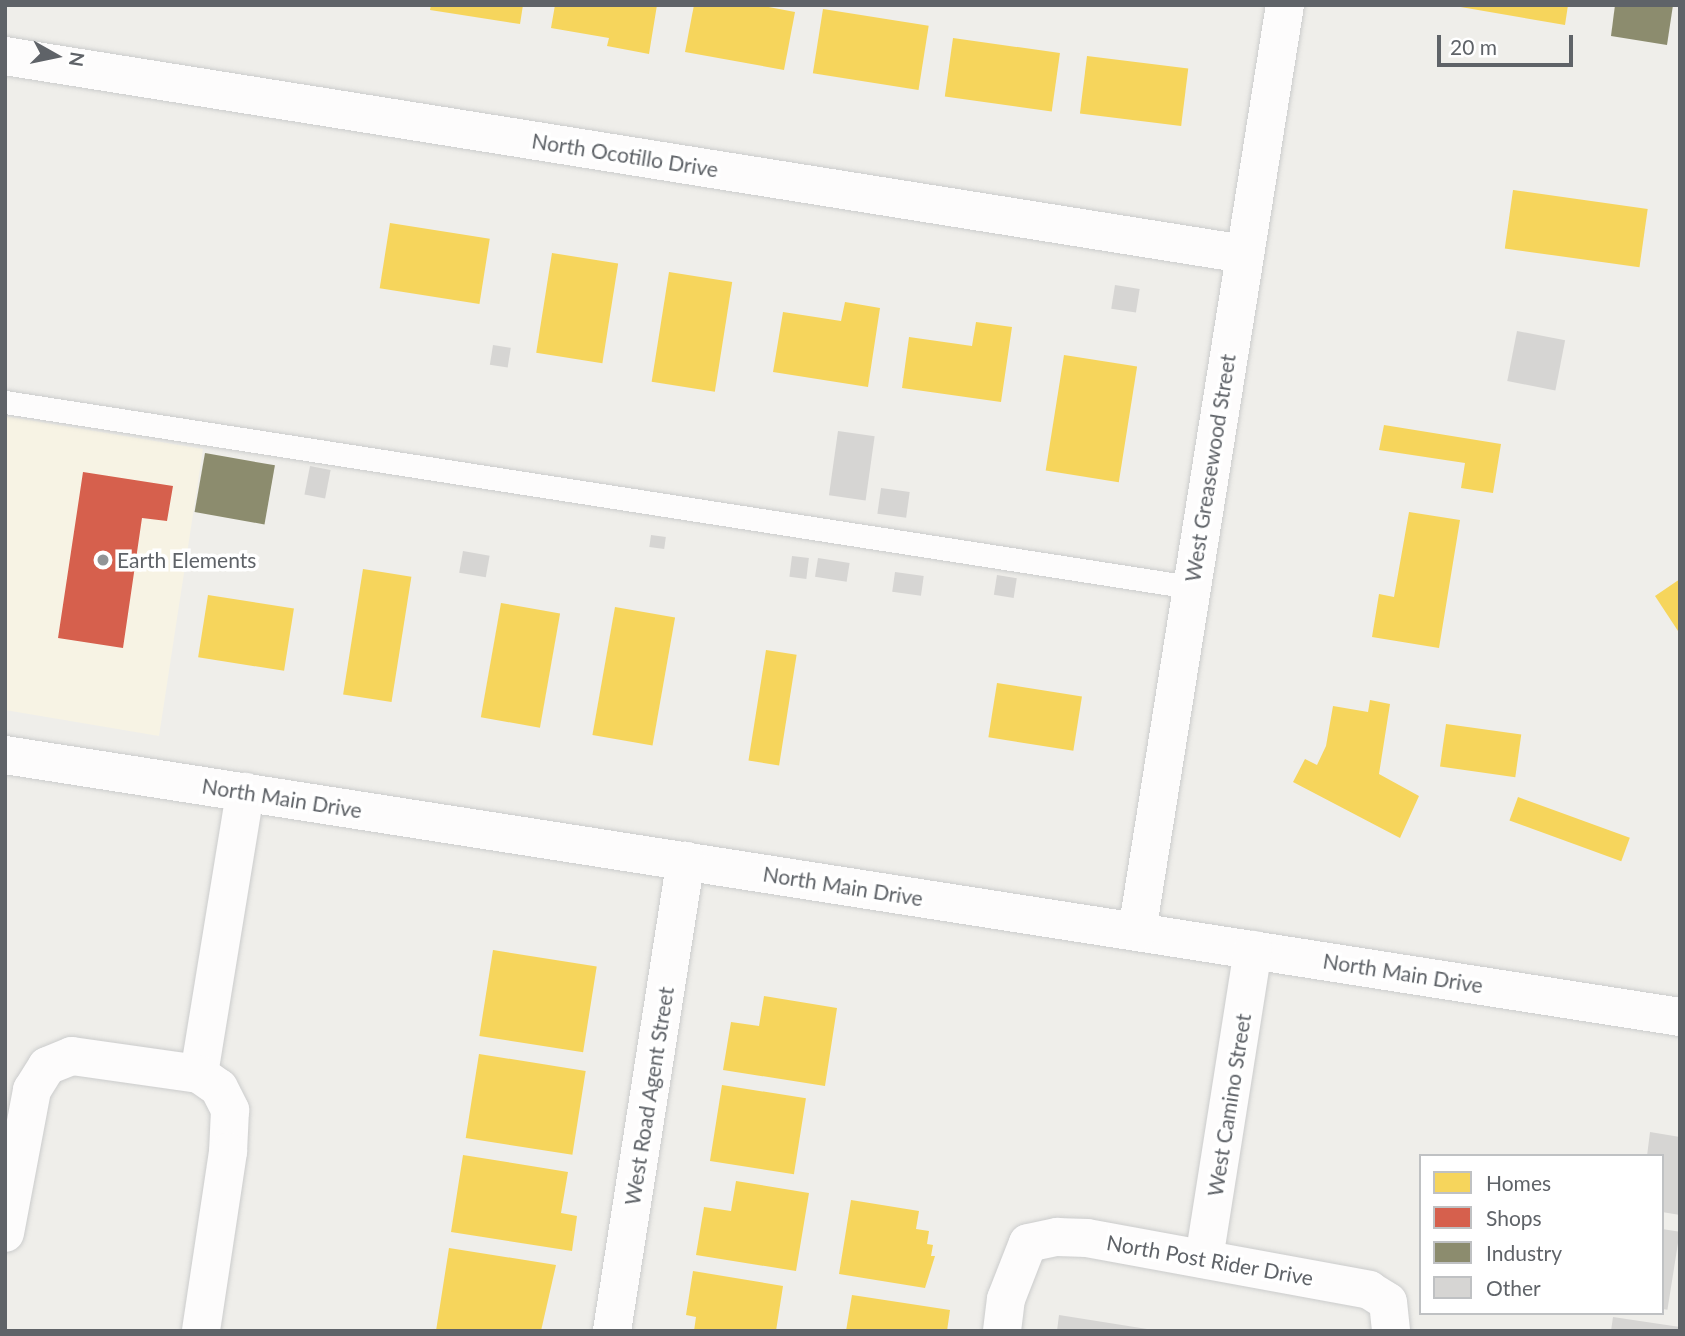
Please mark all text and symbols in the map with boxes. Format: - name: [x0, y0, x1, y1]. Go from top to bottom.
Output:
- north arrow: [21, 21, 91, 91]
- scale bar: [1440, 21, 1576, 65]
- text: 20 m: [1450, 34, 1497, 59]
- text: N: [65, 50, 90, 68]
- street label: North Ocotillo Drive: [530, 128, 720, 182]
- street label: West Greasewood Street: [1180, 352, 1240, 584]
- place label: Earth Elements: [117, 547, 256, 573]
- marker: Earth Elements: [95, 552, 111, 568]
- street label: North Main Drive: [200, 773, 364, 823]
- street label: North Main Drive: [761, 861, 925, 911]
- street label: North Main Drive: [1321, 948, 1485, 998]
- street label: West Road Agent Street: [619, 985, 679, 1207]
- street label: West Camino Street: [1202, 1012, 1256, 1198]
- legend: [1419, 1154, 1664, 1315]
- text: Homes: [1486, 1170, 1551, 1195]
- text: Shops: [1486, 1205, 1542, 1230]
- street label: North Post Rider Drive: [1104, 1229, 1316, 1291]
- text: Industry: [1486, 1240, 1562, 1265]
- text: Other: [1486, 1275, 1541, 1300]

